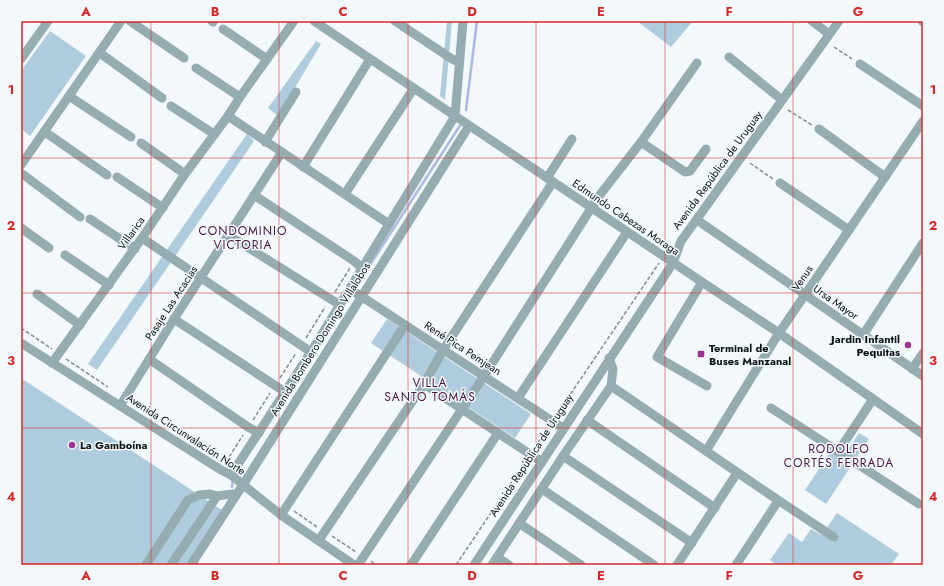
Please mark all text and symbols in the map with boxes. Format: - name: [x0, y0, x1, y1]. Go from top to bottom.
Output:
- text: A: [80, 2, 91, 21]
- text: B: [211, 2, 220, 21]
- text: C: [338, 2, 348, 21]
- text: D: [467, 2, 477, 21]
- text: E: [597, 2, 605, 21]
- text: F: [725, 2, 733, 21]
- text: G: [853, 2, 864, 21]
- text: 1: [8, 80, 14, 99]
- text: 1: [930, 80, 936, 99]
- street label: Avenida República de Uruguay: [668, 107, 766, 233]
- street label: Edmundo Cabezas Moraga: [569, 175, 683, 259]
- street label: Villarica: [114, 213, 148, 253]
- text: 2: [7, 216, 15, 235]
- text: 2: [929, 216, 937, 235]
- district label: CONDOMINIO VICTORIA: [198, 222, 288, 254]
- street label: Avenida Bombero Domingo Villalobos: [266, 259, 374, 419]
- street label: Venus: [788, 261, 817, 294]
- street label: Pasaje Las Acacias: [141, 262, 201, 343]
- street label: Ursa Mayor: [810, 280, 862, 324]
- street label: René Pica Pemjean: [421, 317, 505, 379]
- place label: Jardin Infantil Pequitas: [829, 331, 900, 360]
- place label: Terminal de Buses Manzanal: [709, 340, 791, 369]
- marker: Jardin Infantil Pequitas: [903, 340, 913, 350]
- marker: Terminal de Buses Manzanal: [696, 349, 706, 359]
- text: 3: [7, 351, 15, 370]
- text: 3: [929, 351, 937, 370]
- district label: VILLA SANTO TOMÁS: [384, 374, 476, 406]
- street label: Avenida Circunvalación Norte: [123, 389, 249, 479]
- street label: Avenida República de Uruguay: [485, 390, 577, 520]
- place label: La Gamboína: [80, 437, 148, 453]
- marker: La Gamboína: [67, 440, 77, 450]
- district label: RODOLFO CORTÉS FERRADA: [784, 440, 894, 472]
- text: 4: [6, 487, 16, 506]
- text: 4: [928, 487, 938, 506]
- text: A: [80, 566, 91, 585]
- text: B: [211, 566, 220, 585]
- text: C: [338, 566, 348, 585]
- text: D: [467, 566, 477, 585]
- text: E: [597, 566, 605, 585]
- text: F: [725, 566, 733, 585]
- text: G: [853, 566, 864, 585]

